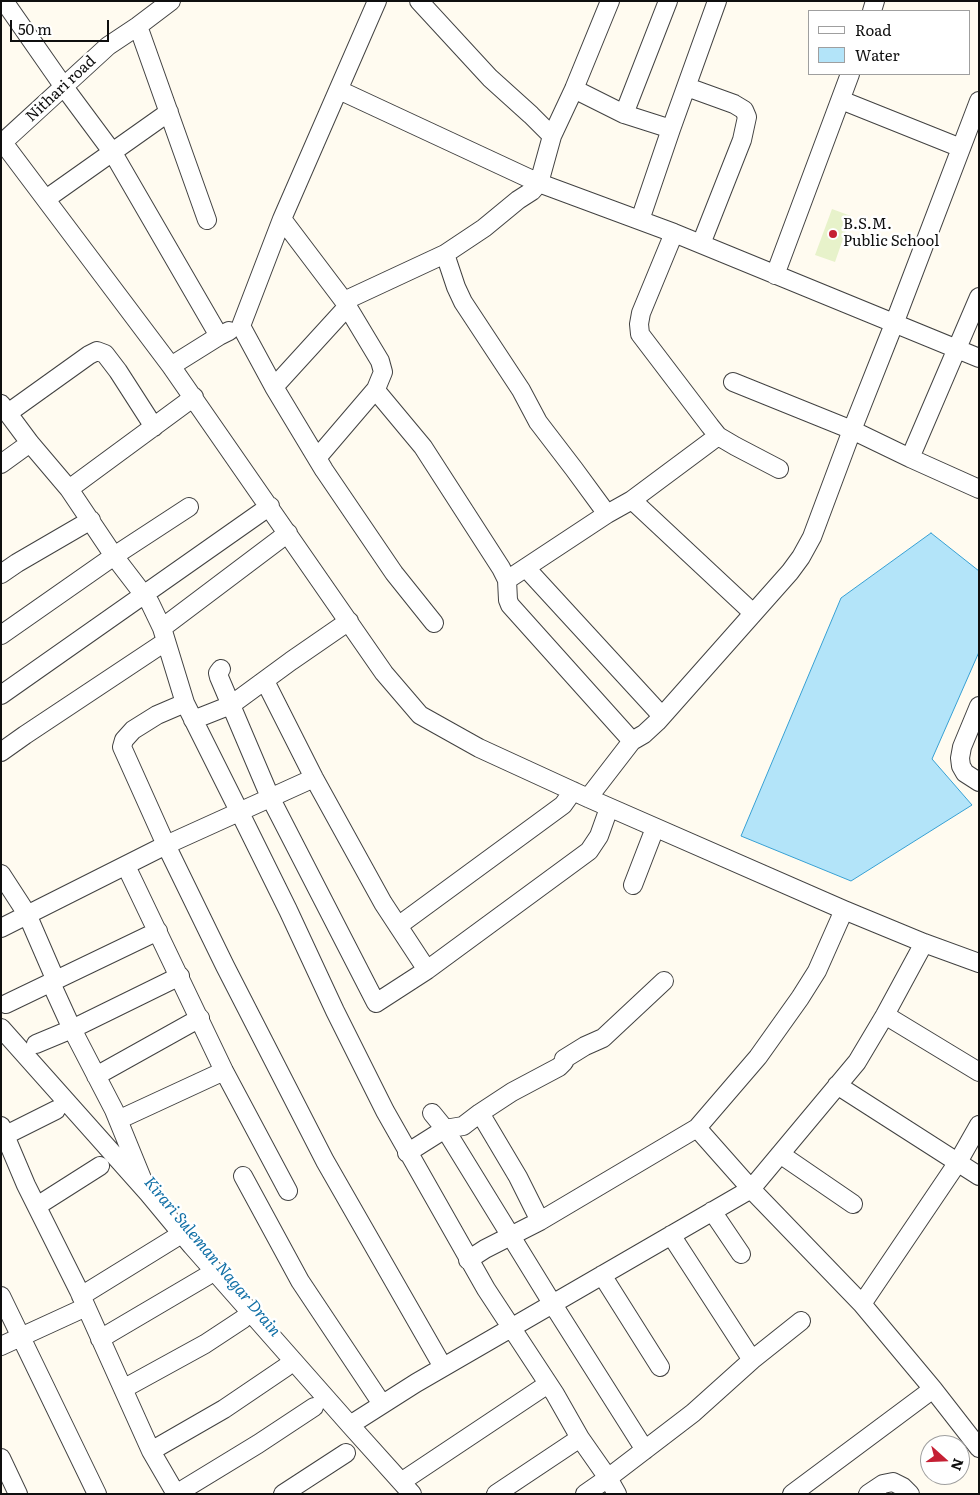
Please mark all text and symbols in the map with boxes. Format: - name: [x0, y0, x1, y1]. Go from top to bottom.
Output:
- scale bar: [12, 10, 111, 42]
- legend: [808, 10, 970, 75]
- text: 50 m: [18, 17, 52, 40]
- text: Road: [855, 18, 891, 41]
- text: Water: [855, 43, 900, 66]
- street label: Nithari road: [22, 52, 100, 126]
- place label: B.S.M. Public School: [843, 216, 939, 251]
- marker: B.S.M. Public School: [827, 228, 839, 240]
- water label: Kirari Suleman Nagar Drain: [140, 1173, 284, 1341]
- north arrow: [920, 1435, 970, 1485]
- text: N: [947, 1456, 970, 1474]

